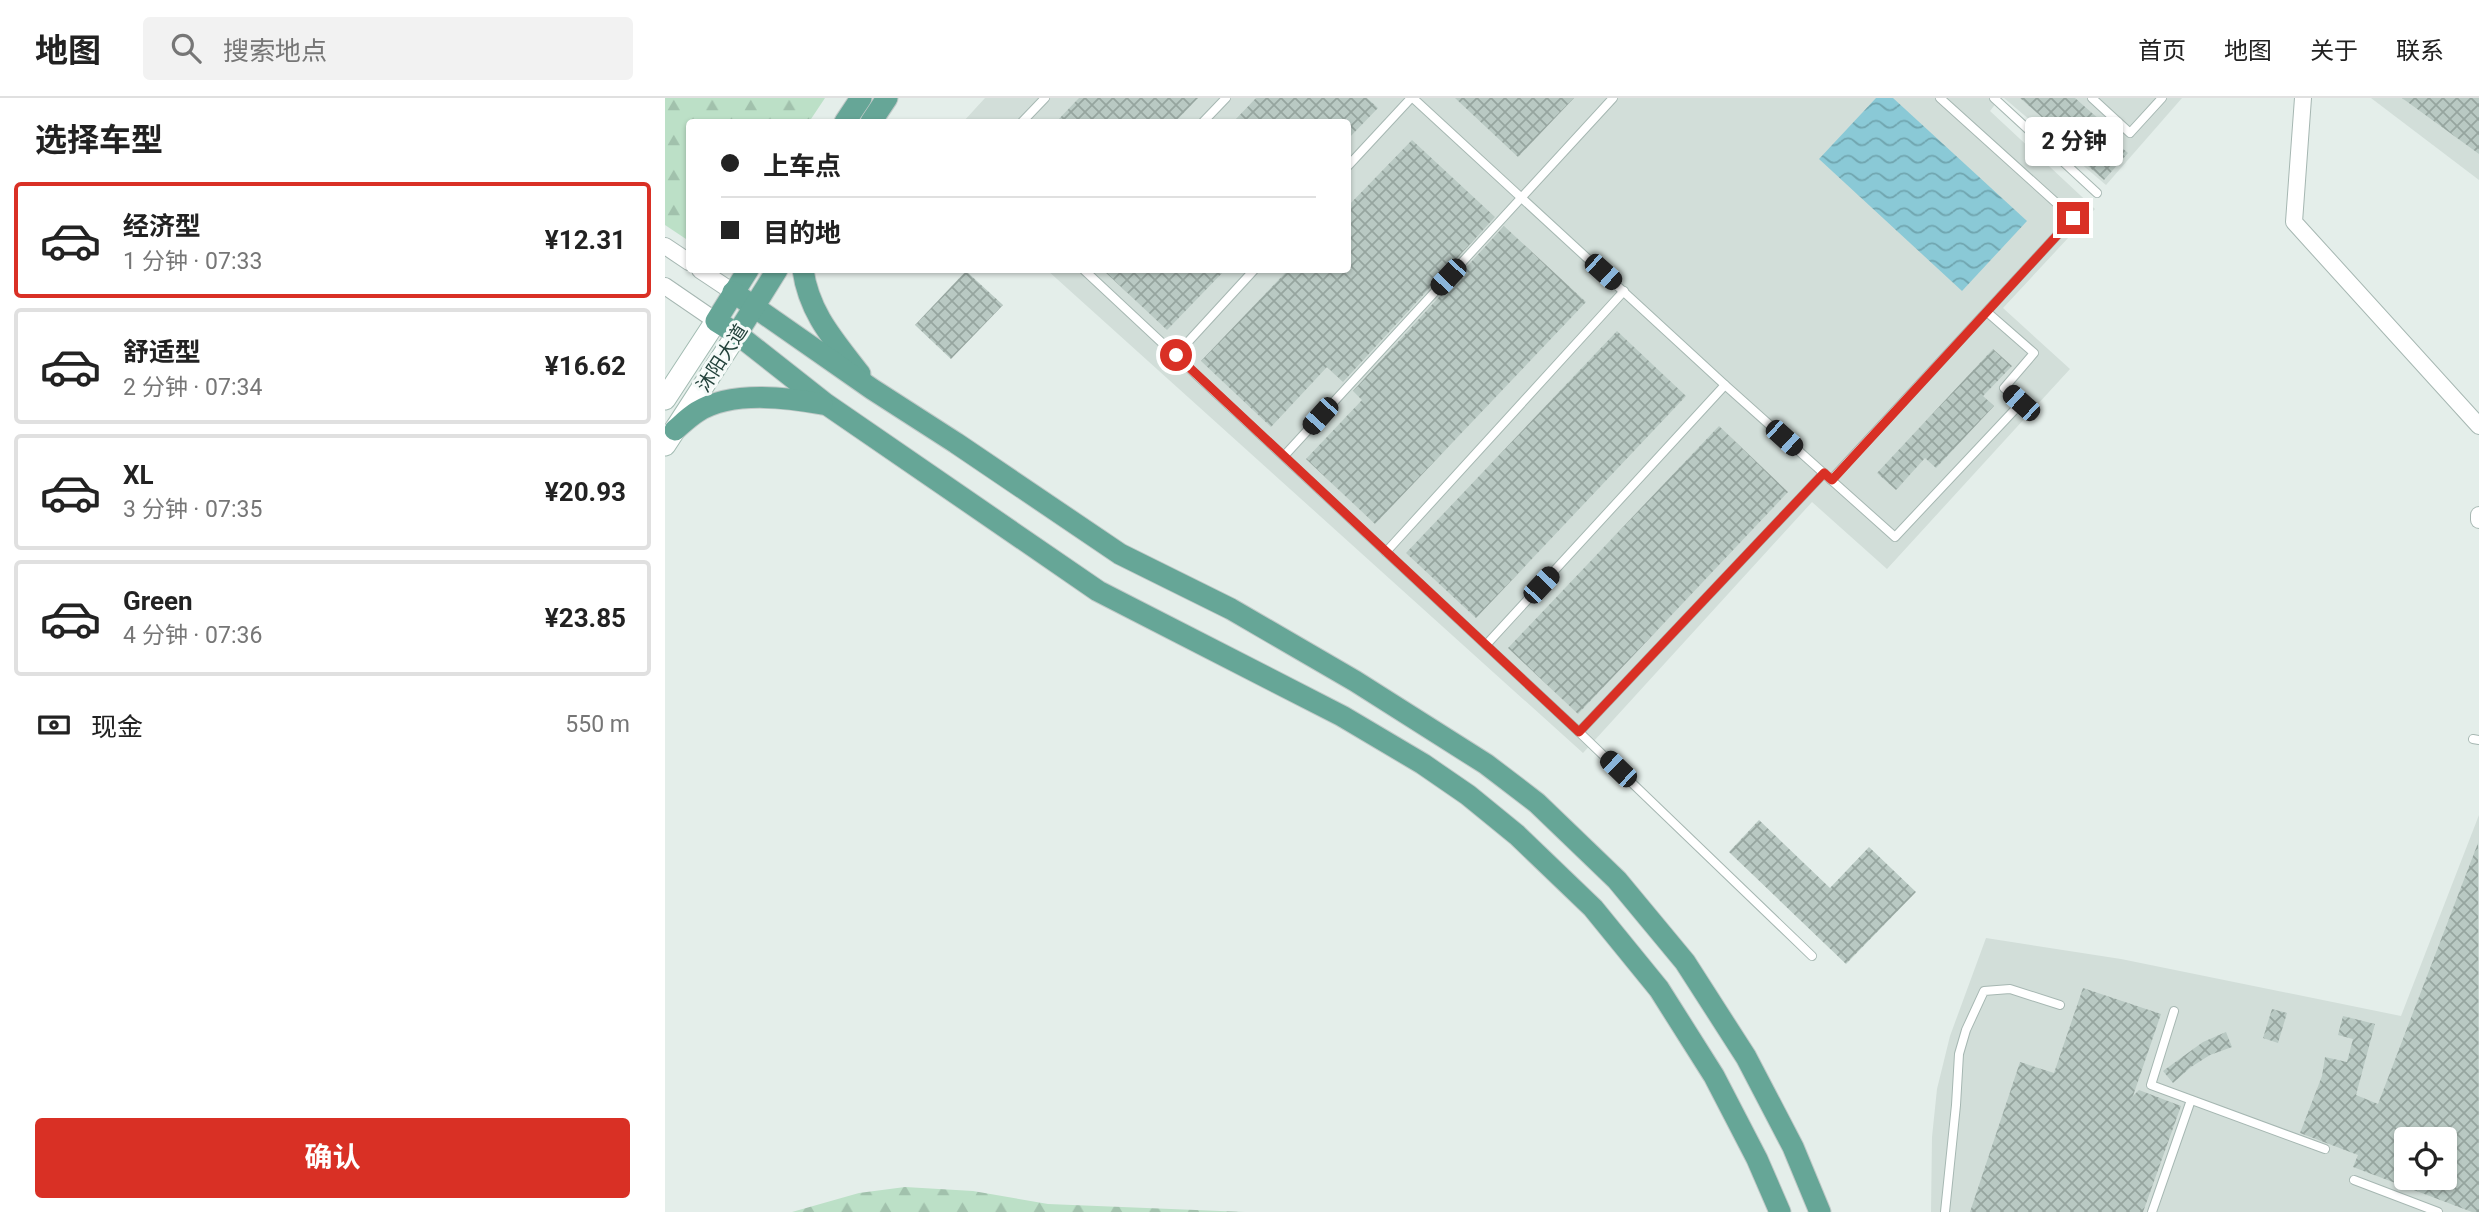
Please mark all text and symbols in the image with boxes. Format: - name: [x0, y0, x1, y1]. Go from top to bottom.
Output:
- search box: [143, 17, 633, 80]
- icon: search: [167, 29, 205, 67]
- text: 地图: [35, 31, 101, 70]
- text: 搜索地点: [223, 36, 327, 66]
- text: 首页: [2138, 37, 2186, 65]
- text: 地图: [2224, 37, 2272, 65]
- text: 关于: [2310, 37, 2358, 65]
- text: 联系: [2396, 37, 2444, 65]
- callout: 2 分钟: [2024, 116, 2122, 166]
- text: 选择车型: [35, 121, 163, 159]
- text: 2 分钟: [2042, 128, 2106, 155]
- text: 上车点: [763, 151, 841, 181]
- route end: [2057, 202, 2089, 234]
- icon: car: [39, 209, 102, 272]
- text: 经济型: [123, 211, 201, 241]
- text: 目的地: [763, 218, 841, 248]
- text: ¥12.31: [545, 225, 626, 255]
- text: 1 分钟 · 07:33: [123, 248, 262, 275]
- car: [1581, 250, 1626, 294]
- car: [1426, 254, 1471, 300]
- street label: 沐阳大道: [692, 320, 752, 396]
- icon: car: [39, 335, 102, 398]
- text: 舒适型: [123, 337, 201, 367]
- route start: [1160, 339, 1192, 371]
- text: ¥16.62: [545, 351, 626, 381]
- text: 2 分钟 · 07:34: [123, 374, 262, 401]
- car: [1999, 381, 2044, 425]
- car: [1299, 393, 1342, 439]
- car: [1762, 416, 1807, 460]
- text: XL: [123, 460, 154, 490]
- icon: car: [39, 461, 102, 524]
- text: ¥20.93: [545, 477, 626, 507]
- text: 3 分钟 · 07:35: [123, 496, 262, 523]
- car: [1519, 562, 1564, 608]
- text: Green: [123, 586, 193, 616]
- icon: car: [39, 587, 102, 650]
- text: ¥23.85: [545, 603, 626, 633]
- text: 4 分钟 · 07:36: [123, 622, 262, 649]
- icon: cash: [35, 706, 73, 744]
- text: 550 m: [565, 711, 630, 738]
- text: 现金: [91, 712, 143, 742]
- car: [1596, 747, 1641, 791]
- button: 确认: [35, 1118, 630, 1198]
- map controls: [2394, 1127, 2457, 1190]
- button: locate: [2394, 1127, 2457, 1190]

